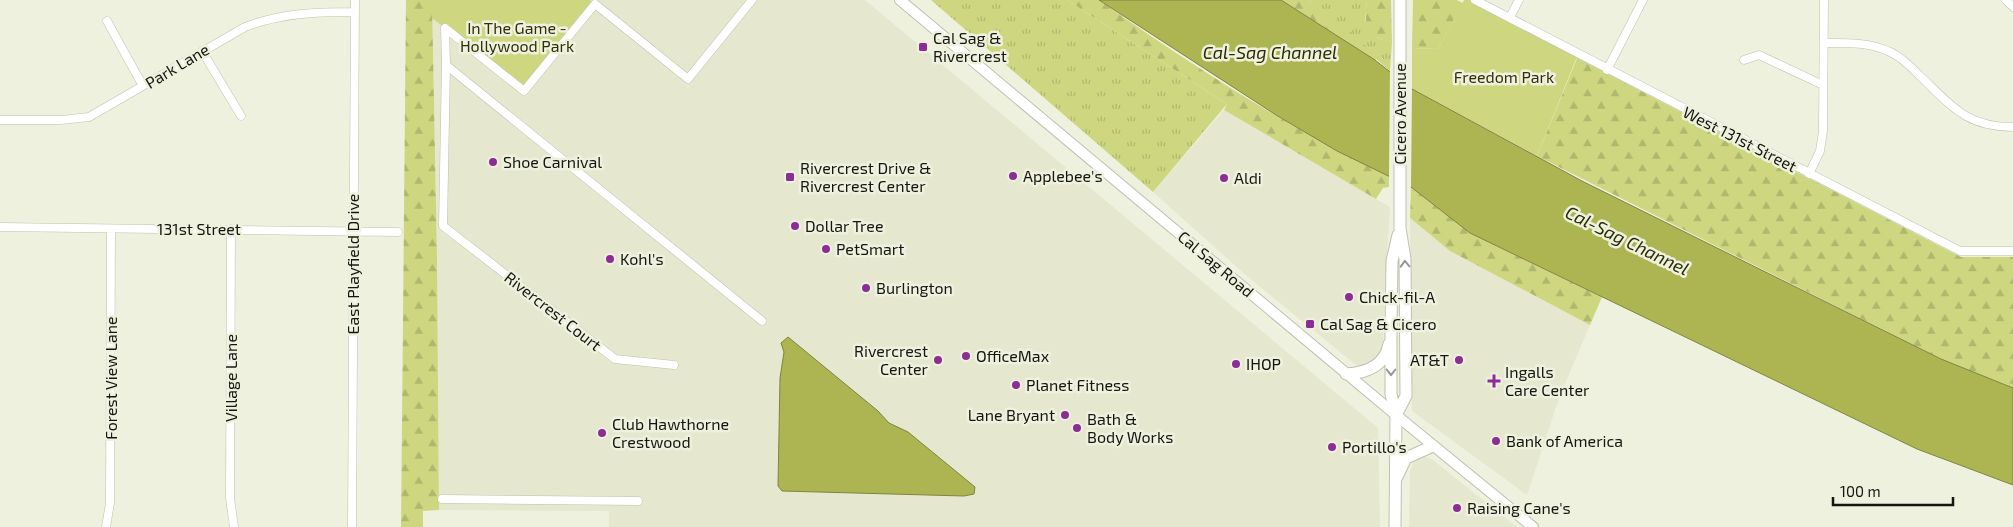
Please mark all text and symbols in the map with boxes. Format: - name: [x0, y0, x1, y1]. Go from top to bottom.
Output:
- park label: In The Game - Hollywood Park: [460, 18, 574, 55]
- place label: Cal Sag & Rivercrest: [933, 28, 1007, 65]
- street label: Park Lane: [141, 39, 212, 92]
- marker: Cal Sag & Rivercrest: [917, 41, 929, 53]
- water label: Cal-Sag Channel: [1203, 41, 1337, 63]
- street label: Cicero Avenue: [1390, 63, 1409, 165]
- park label: Freedom Park: [1454, 67, 1554, 86]
- street label: West 131st Street: [1680, 102, 1800, 175]
- place label: Shoe Carnival: [503, 152, 602, 171]
- marker: Shoe Carnival: [487, 156, 499, 168]
- place label: Rivercrest Drive & Rivercrest Center: [800, 158, 931, 195]
- place label: Applebee's: [1023, 166, 1103, 185]
- place label: Aldi: [1234, 168, 1262, 187]
- marker: Applebee's: [1007, 170, 1019, 182]
- marker: Rivercrest Drive & Rivercrest Center: [784, 171, 796, 183]
- marker: Aldi: [1218, 172, 1230, 184]
- street label: East Playfield Drive: [343, 194, 362, 334]
- water label: Cal-Sag Channel: [1562, 201, 1693, 280]
- place label: Dollar Tree: [805, 216, 883, 235]
- street label: 131st Street: [157, 219, 241, 238]
- marker: Dollar Tree: [789, 220, 801, 232]
- street label: Cal Sag Road: [1175, 226, 1258, 301]
- place label: PetSmart: [836, 239, 904, 258]
- marker: PetSmart: [820, 243, 832, 255]
- place label: Kohl's: [620, 249, 664, 268]
- marker: Kohl's: [604, 253, 616, 265]
- one-way arrow: [1399, 260, 1410, 268]
- street label: Rivercrest Court: [501, 267, 605, 354]
- place label: Burlington: [876, 278, 953, 297]
- marker: Burlington: [860, 282, 872, 294]
- place label: Chick-fil-A: [1359, 287, 1435, 306]
- marker: Chick-fil-A: [1343, 291, 1355, 303]
- place label: Cal Sag & Cicero: [1320, 314, 1437, 333]
- street label: Forest View Lane: [101, 316, 120, 440]
- marker: Cal Sag & Cicero: [1304, 318, 1316, 330]
- street label: Village Lane: [221, 334, 240, 422]
- place label: Rivercrest Center: [854, 341, 929, 378]
- place label: OfficeMax: [976, 346, 1050, 365]
- marker: OfficeMax: [960, 350, 972, 362]
- place label: AT&T: [1410, 350, 1449, 369]
- marker: Rivercrest Center: [932, 354, 944, 366]
- place label: IHOP: [1246, 354, 1281, 373]
- marker: AT&T: [1453, 354, 1465, 366]
- marker: IHOP: [1230, 358, 1242, 370]
- place label: Ingalls Care Center: [1505, 362, 1590, 399]
- one-way arrow: [1386, 368, 1396, 376]
- marker: Ingalls Care Center: [1487, 374, 1501, 388]
- place label: Planet Fitness: [1026, 375, 1129, 394]
- marker: Planet Fitness: [1010, 379, 1022, 391]
- place label: Lane Bryant: [968, 405, 1055, 424]
- marker: Lane Bryant: [1059, 409, 1071, 421]
- place label: Bath & Body Works: [1087, 409, 1173, 446]
- place label: Club Hawthorne Crestwood: [612, 414, 729, 451]
- marker: Bath & Body Works: [1071, 422, 1083, 434]
- marker: Club Hawthorne Crestwood: [596, 427, 608, 439]
- place label: Bank of America: [1506, 431, 1623, 450]
- marker: Bank of America: [1490, 435, 1502, 447]
- place label: Portillo's: [1342, 437, 1407, 456]
- marker: Portillo's: [1326, 441, 1338, 453]
- scale bar: [1833, 474, 1953, 506]
- text: 100 m: [1840, 482, 1881, 500]
- place label: Raising Cane's: [1467, 498, 1571, 517]
- marker: Raising Cane's: [1451, 502, 1463, 514]

